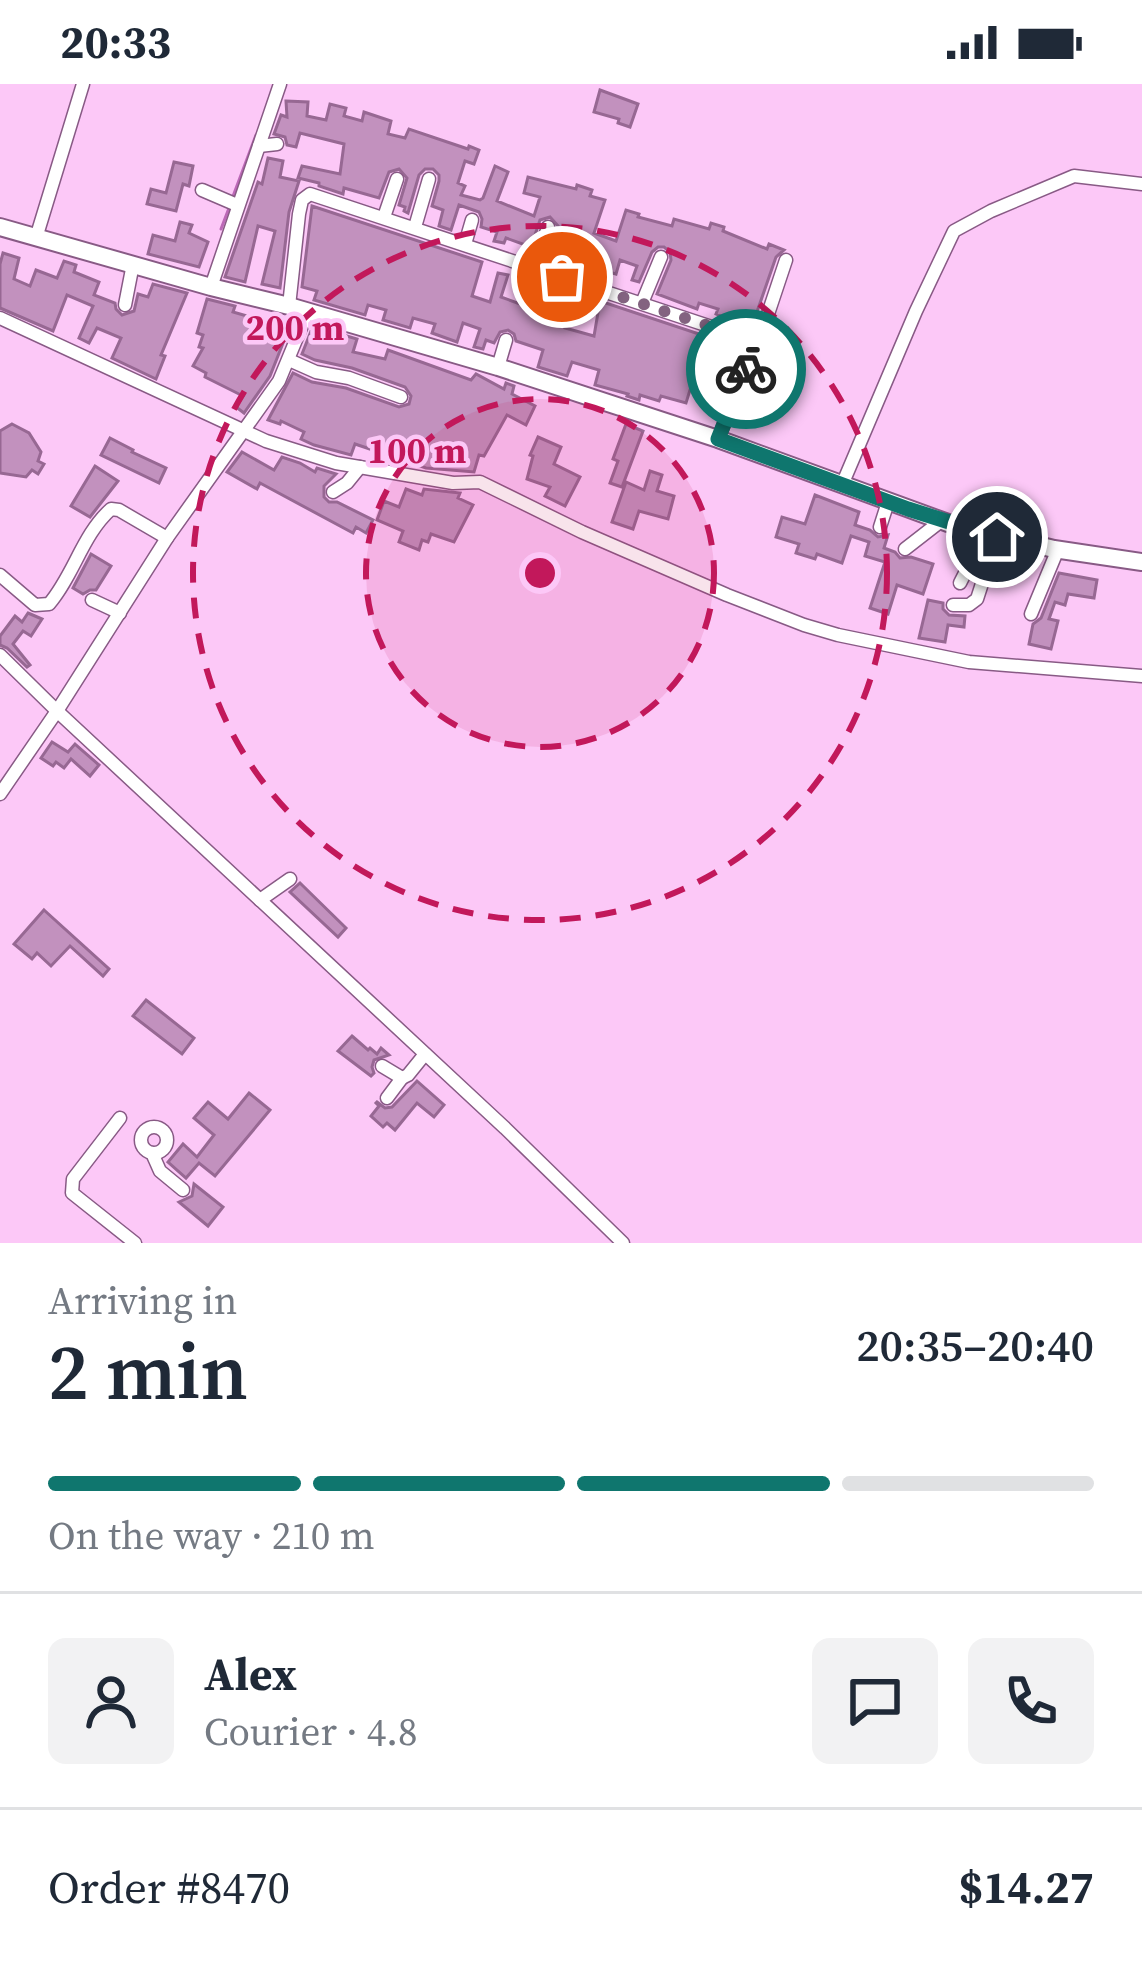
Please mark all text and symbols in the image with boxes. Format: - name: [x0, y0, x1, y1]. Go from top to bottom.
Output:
- text: 20:33: [60, 11, 171, 73]
- pin: [511, 226, 613, 328]
- icon: bag: [529, 244, 595, 310]
- text: 200 m: [246, 303, 344, 352]
- courier: [686, 309, 806, 429]
- icon: bike: [713, 336, 779, 402]
- text: 100 m: [368, 426, 466, 475]
- pin: [946, 486, 1048, 588]
- icon: home: [964, 504, 1030, 570]
- centre of rings: [519, 552, 561, 594]
- text: Arriving in: [48, 1274, 237, 1327]
- text: 20:35–20:40: [856, 1314, 1094, 1376]
- text: 2 min: [48, 1318, 248, 1425]
- text: On the way · 210 m: [48, 1509, 375, 1562]
- button: person: [48, 1638, 174, 1764]
- button: chat: [812, 1638, 938, 1764]
- button: phone: [968, 1638, 1094, 1764]
- text: Alex: [204, 1643, 297, 1705]
- text: Courier · 4.8: [204, 1705, 417, 1758]
- text: Order #8470: [48, 1856, 290, 1918]
- text: $14.27: [959, 1856, 1094, 1918]

